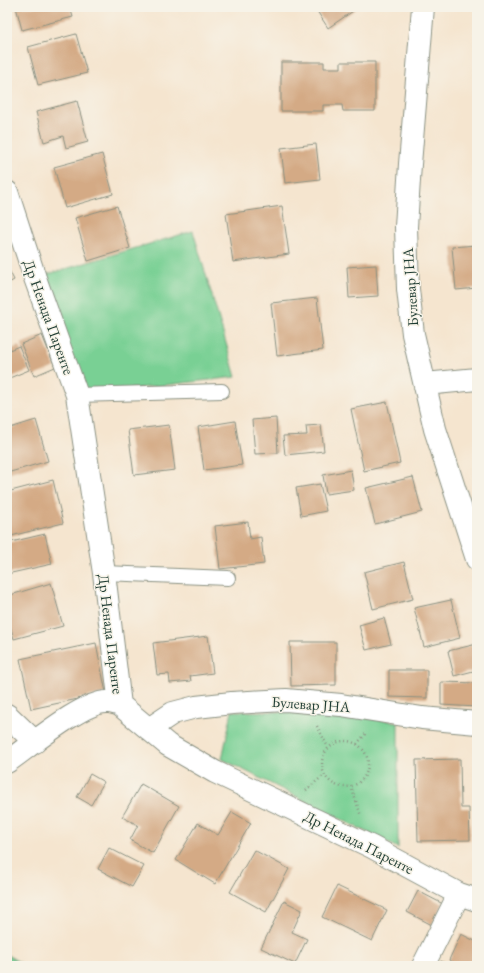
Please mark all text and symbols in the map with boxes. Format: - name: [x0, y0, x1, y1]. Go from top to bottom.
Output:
- street label: Булевар ЈНА: [398, 246, 422, 327]
- street label: Др Ненада Паренте: [19, 257, 79, 377]
- street label: Др Ненада Паренте: [94, 573, 128, 695]
- street label: Булевар ЈНА: [271, 692, 352, 716]
- street label: Др Ненада Паренте: [301, 806, 417, 878]

